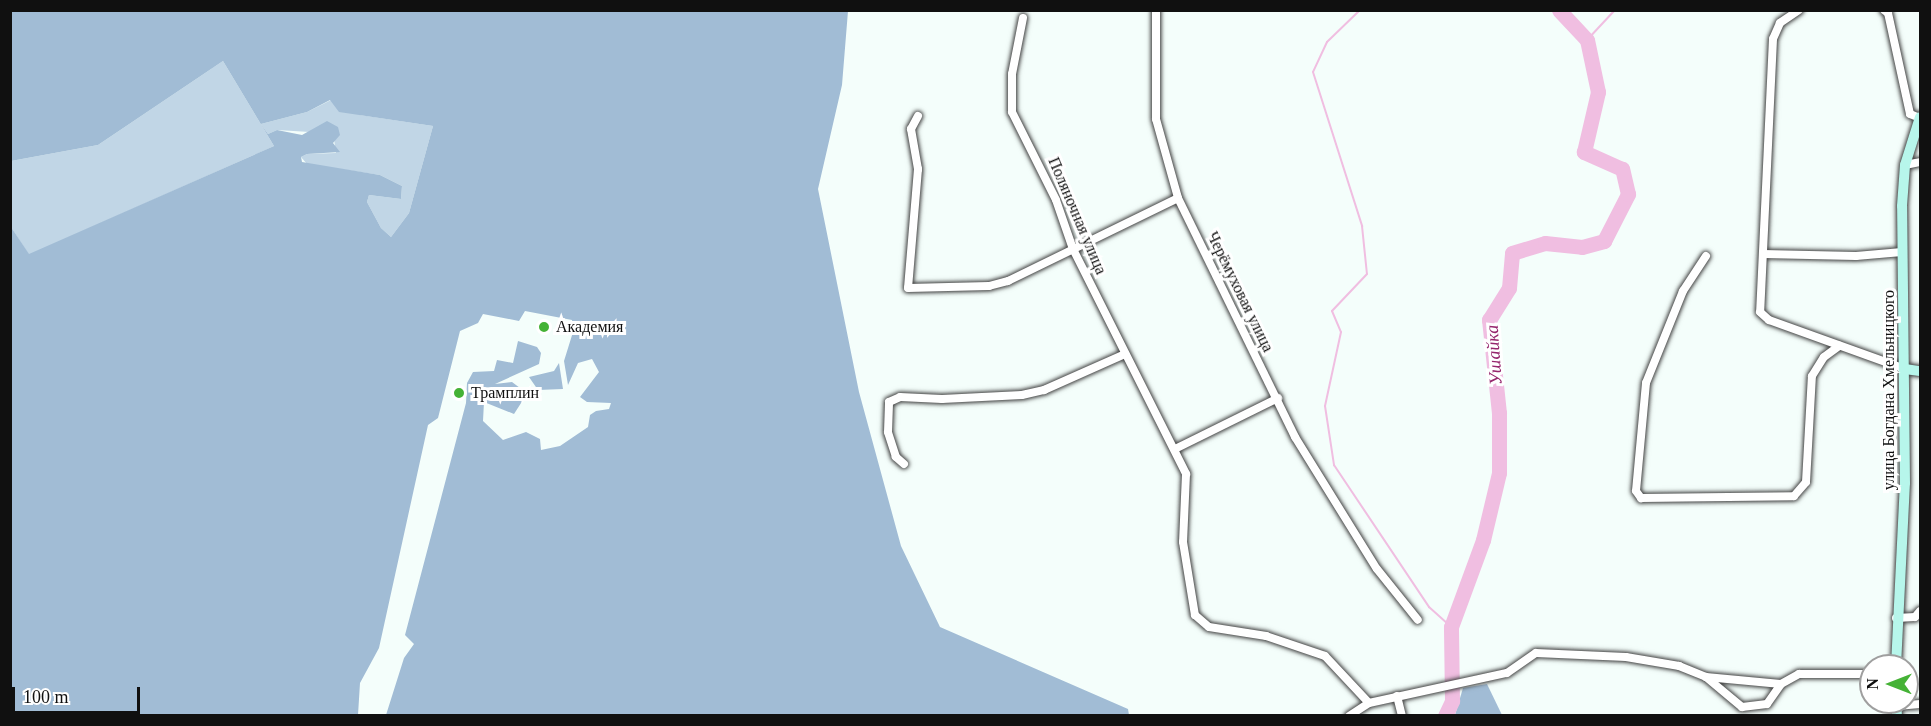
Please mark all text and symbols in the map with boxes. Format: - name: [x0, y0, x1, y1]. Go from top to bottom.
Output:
- street label: Поляночная улица: [1044, 155, 1110, 277]
- street label: Черёмуховая улица: [1203, 229, 1277, 355]
- street label: улица Богдана Хмельницкого: [1879, 290, 1899, 490]
- place label: Академия: [556, 317, 623, 337]
- marker: Академия: [537, 320, 551, 334]
- water label: Ушайка: [1481, 324, 1507, 386]
- place label: Трамплин: [471, 383, 539, 403]
- marker: Трамплин: [452, 386, 466, 400]
- north arrow: [1859, 654, 1919, 714]
- scale bar: [15, 675, 142, 713]
- text: N: [1864, 678, 1881, 690]
- text: 100 m: [23, 687, 69, 707]

